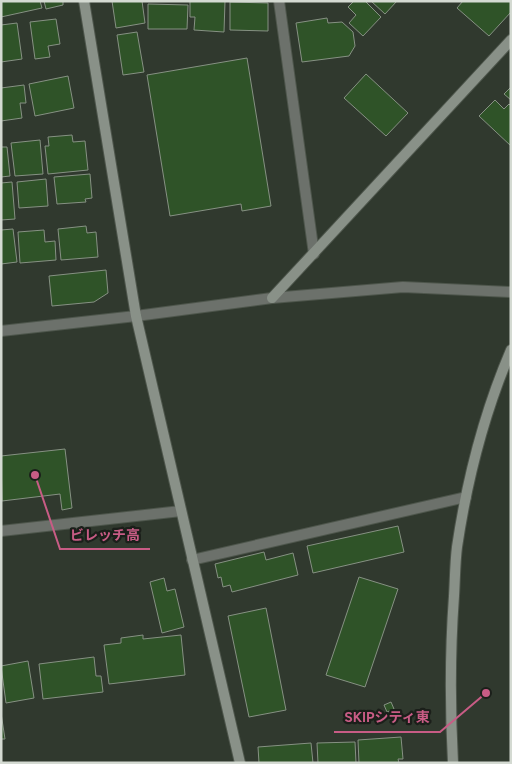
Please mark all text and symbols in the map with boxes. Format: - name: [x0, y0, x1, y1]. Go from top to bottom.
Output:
- callout: ビレッチ高: [60, 520, 150, 549]
- text: ビレッチ高: [70, 527, 140, 544]
- callout: SKIPシティ東: [334, 703, 440, 732]
- text: SKIPシティ東: [344, 709, 430, 726]

